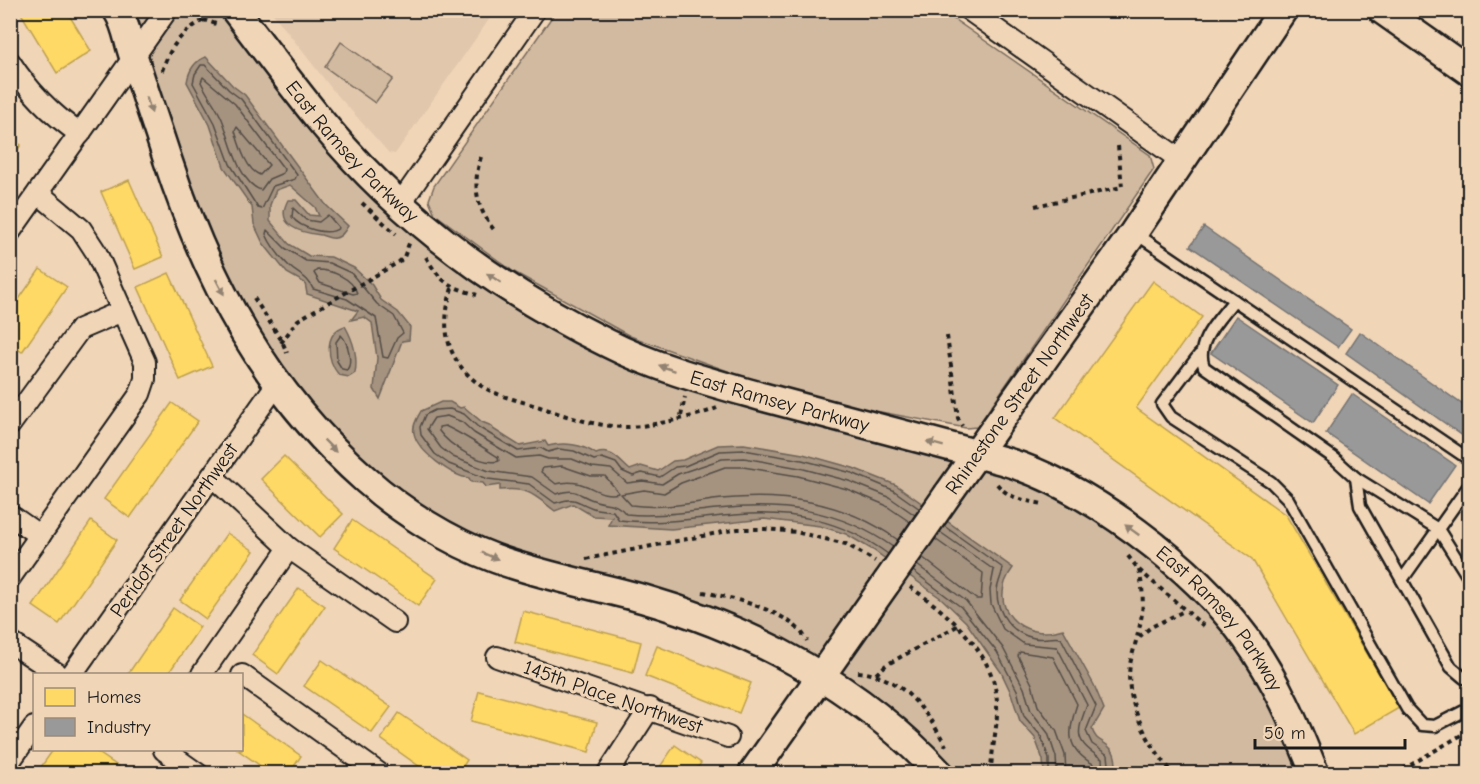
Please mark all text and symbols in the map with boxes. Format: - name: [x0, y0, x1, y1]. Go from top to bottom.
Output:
- street label: East Ramsey Parkway: [281, 76, 423, 227]
- one-way arrow: [145, 96, 155, 114]
- one-way arrow: [486, 273, 503, 284]
- one-way arrow: [215, 279, 225, 296]
- street label: Rhinestone Street Northwest: [940, 288, 1099, 499]
- one-way arrow: [658, 363, 676, 372]
- street label: East Ramsey Parkway: [687, 365, 872, 436]
- street label: Peridot Street Northwest: [105, 438, 243, 621]
- one-way arrow: [323, 439, 337, 453]
- one-way arrow: [926, 439, 945, 449]
- one-way arrow: [1124, 524, 1139, 536]
- street label: East Ramsey Parkway: [1152, 541, 1288, 695]
- one-way arrow: [481, 552, 499, 561]
- street label: 145th Place Northwest: [521, 656, 707, 739]
- legend: [33, 673, 243, 751]
- text: Homes: [87, 687, 141, 708]
- scale bar: [1255, 712, 1405, 750]
- text: Industry: [87, 717, 152, 738]
- text: 50 m: [1264, 723, 1306, 744]

